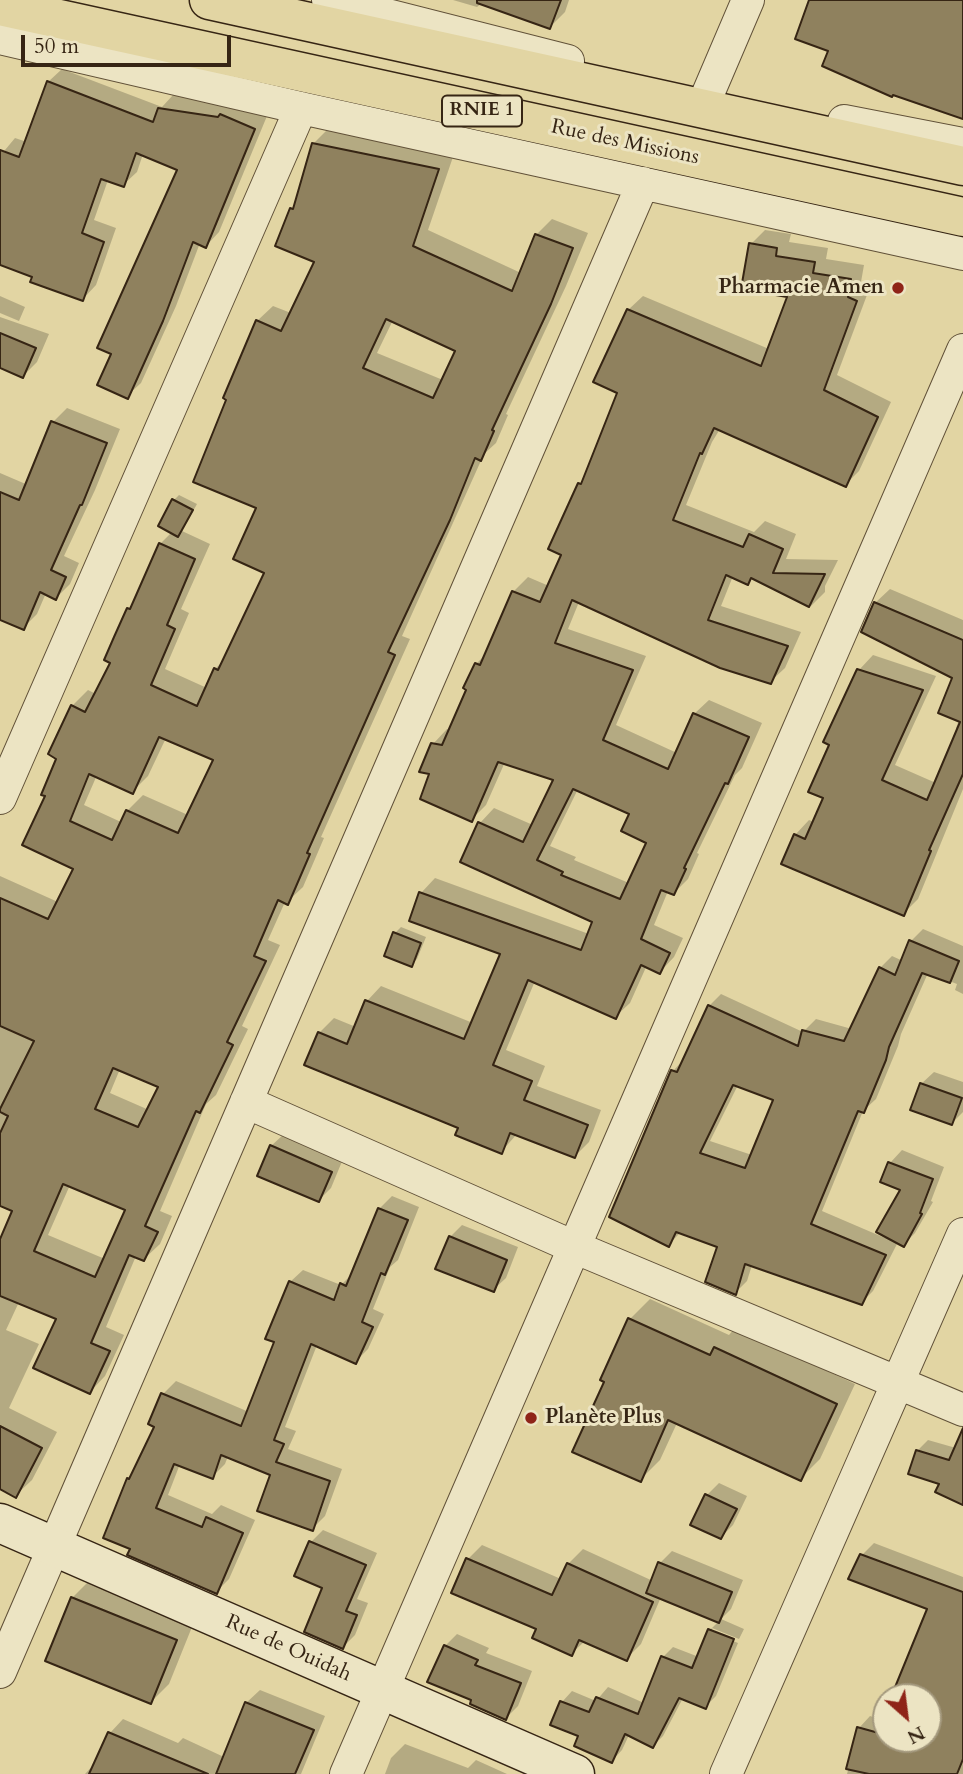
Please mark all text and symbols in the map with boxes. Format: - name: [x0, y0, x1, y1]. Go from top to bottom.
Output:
- scale bar: [24, 21, 234, 65]
- text: 50 m: [34, 32, 79, 61]
- road number: RNIE 1: [442, 96, 522, 127]
- street label: Rue des Missions: [549, 115, 701, 171]
- place label: Pharmacie Amen: [718, 275, 884, 301]
- marker: Pharmacie Amen: [890, 280, 906, 296]
- place label: Planète Plus: [545, 1405, 662, 1431]
- marker: Planète Plus: [523, 1410, 539, 1426]
- street label: Rue de Ouidah: [221, 1610, 355, 1688]
- north arrow: [872, 1683, 942, 1753]
- text: N: [903, 1719, 929, 1750]

